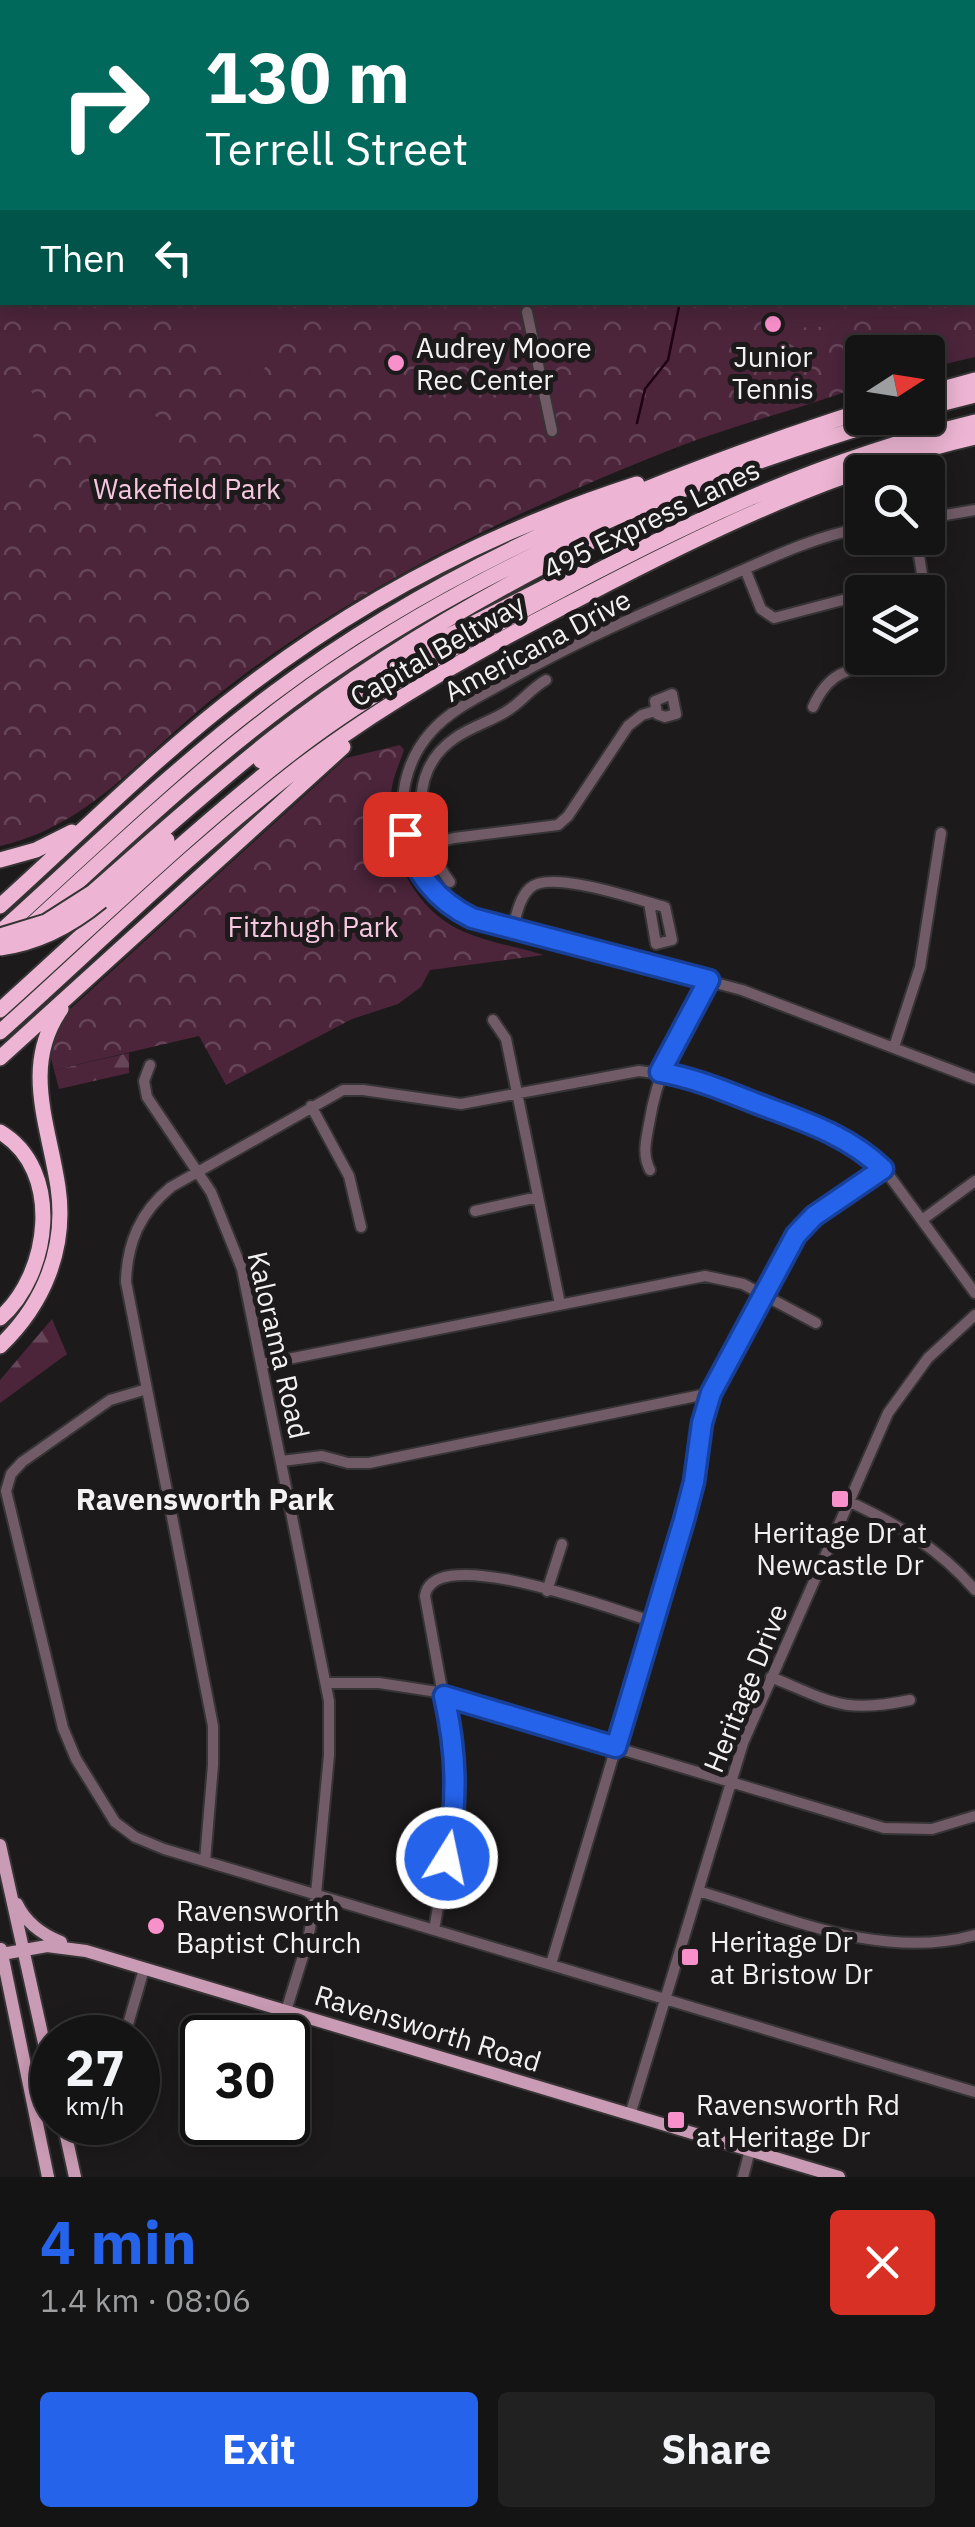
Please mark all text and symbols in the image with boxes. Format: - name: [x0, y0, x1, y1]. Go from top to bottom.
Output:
- text: 130 m: [205, 31, 410, 122]
- icon: right: [40, 40, 170, 170]
- text: Terrell Street: [205, 119, 468, 177]
- icon: left: [146, 230, 201, 285]
- text: Then: [40, 233, 126, 282]
- marker: Junior Tennis: [762, 313, 784, 335]
- place label: Audrey Moore Rec Center: [416, 329, 592, 398]
- north arrow: [845, 335, 945, 435]
- map controls: [845, 335, 945, 675]
- place label: Junior Tennis: [732, 338, 814, 407]
- marker: Audrey Moore Rec Center: [385, 352, 407, 374]
- street label: 495 Express Lanes: [536, 450, 766, 588]
- button: search: [845, 455, 945, 555]
- park label: Wakefield Park: [93, 470, 281, 507]
- button: layers: [845, 575, 945, 675]
- street label: Americana Drive: [437, 580, 637, 710]
- street label: Capital Beltway: [343, 585, 531, 715]
- pin: [363, 792, 448, 877]
- icon: arrive: [378, 807, 433, 862]
- park label: Fitzhugh Park: [227, 908, 399, 945]
- street label: Kalorama Road: [239, 1248, 319, 1442]
- district label: Ravensworth Park: [76, 1479, 335, 1518]
- marker: Heritage Dr at Newcastle Dr: [829, 1488, 851, 1510]
- place label: Heritage Dr at Newcastle Dr: [753, 1514, 927, 1583]
- street label: Heritage Drive: [694, 1598, 796, 1778]
- position arrow: [395, 1806, 499, 1910]
- place label: Ravensworth Baptist Church: [176, 1892, 361, 1961]
- marker: Ravensworth Baptist Church: [145, 1915, 167, 1937]
- place label: Heritage Dr at Bristow Dr: [710, 1923, 873, 1992]
- marker: Heritage Dr at Bristow Dr: [679, 1946, 701, 1968]
- street label: Ravensworth Road: [310, 1976, 546, 2080]
- speed limit sign: 30: [180, 2015, 310, 2145]
- text: 27: [65, 2035, 125, 2100]
- place label: Ravensworth Rd at Heritage Dr: [696, 2086, 900, 2155]
- text: km/h: [66, 2089, 124, 2122]
- marker: Ravensworth Rd at Heritage Dr: [665, 2109, 687, 2131]
- text: 4 min: [40, 2202, 197, 2281]
- button: close: [830, 2210, 935, 2315]
- text: 1.4 km · 08:06: [40, 2279, 251, 2321]
- button: Exit: [40, 2392, 478, 2507]
- button: Share: [498, 2392, 935, 2507]

